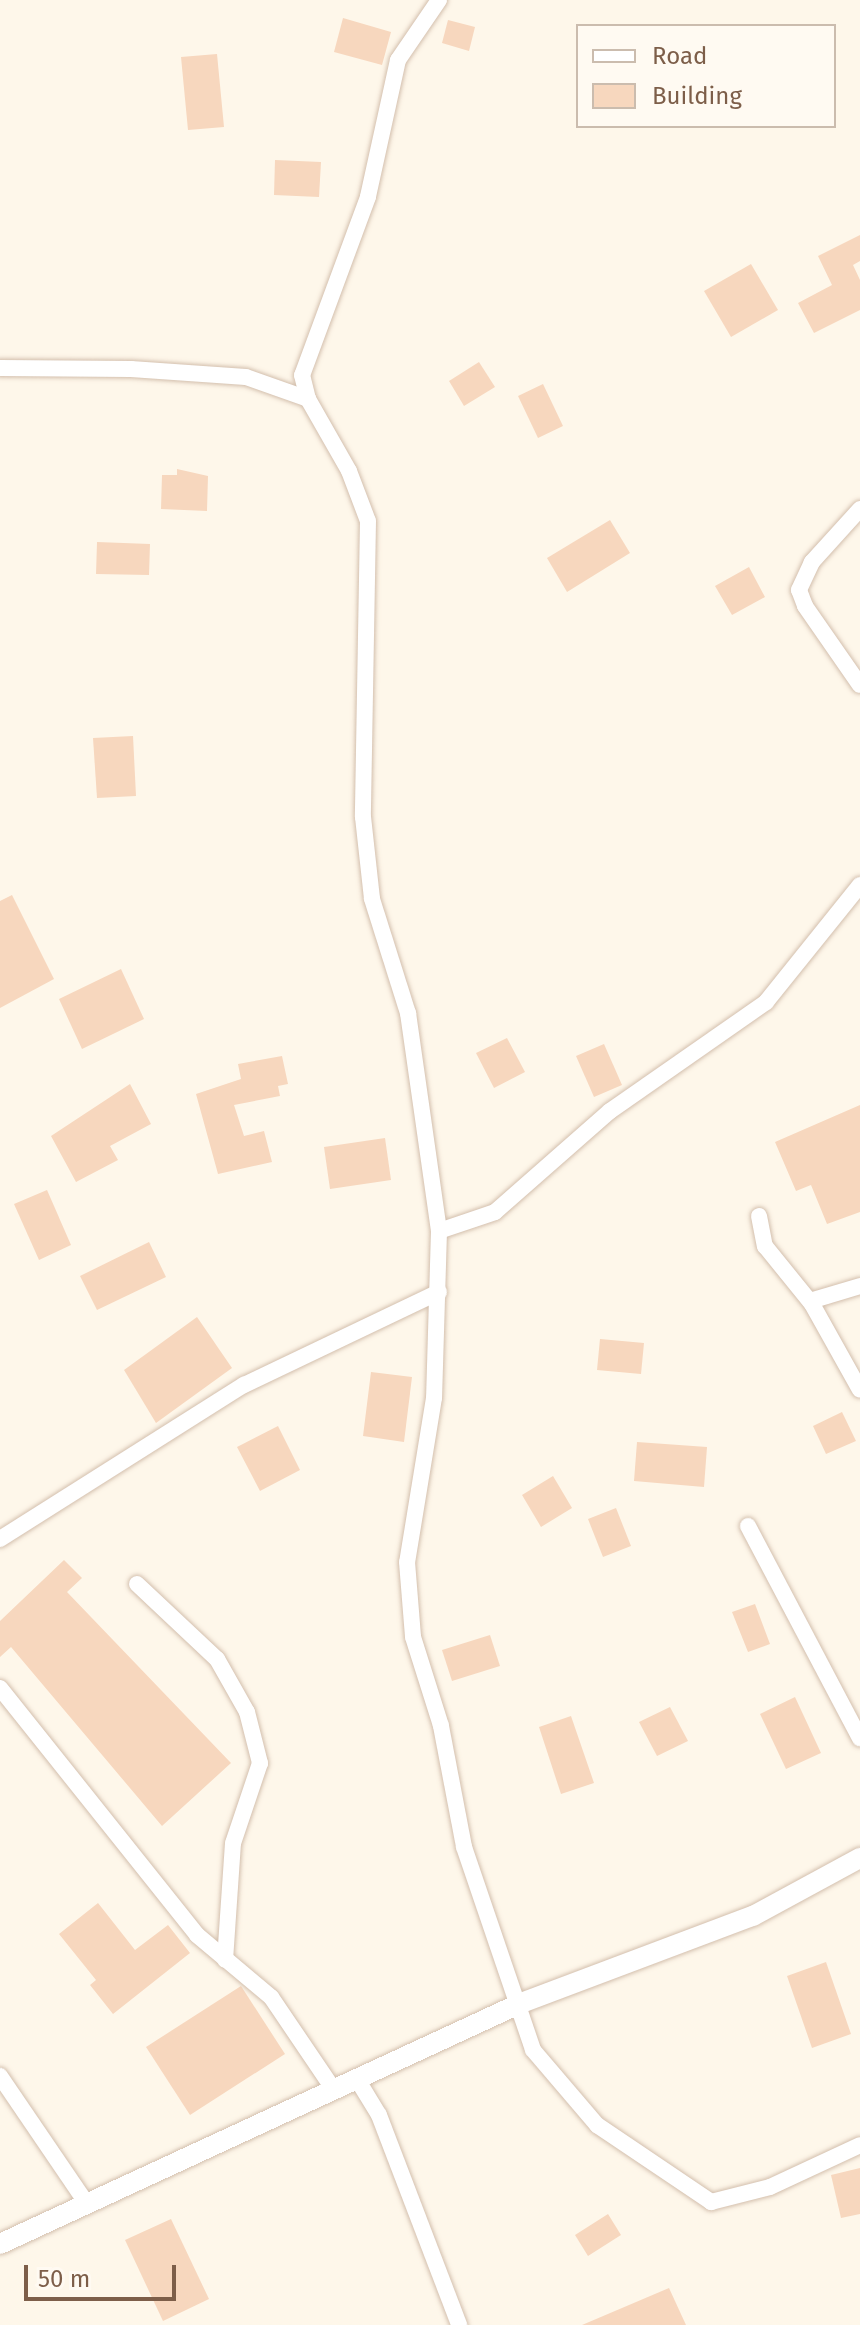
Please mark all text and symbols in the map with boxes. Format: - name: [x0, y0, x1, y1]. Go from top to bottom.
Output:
- legend: [576, 24, 836, 128]
- text: Road: [652, 42, 707, 70]
- text: Building: [652, 82, 742, 110]
- scale bar: [28, 2249, 180, 2299]
- text: 50 m: [38, 2265, 90, 2293]

